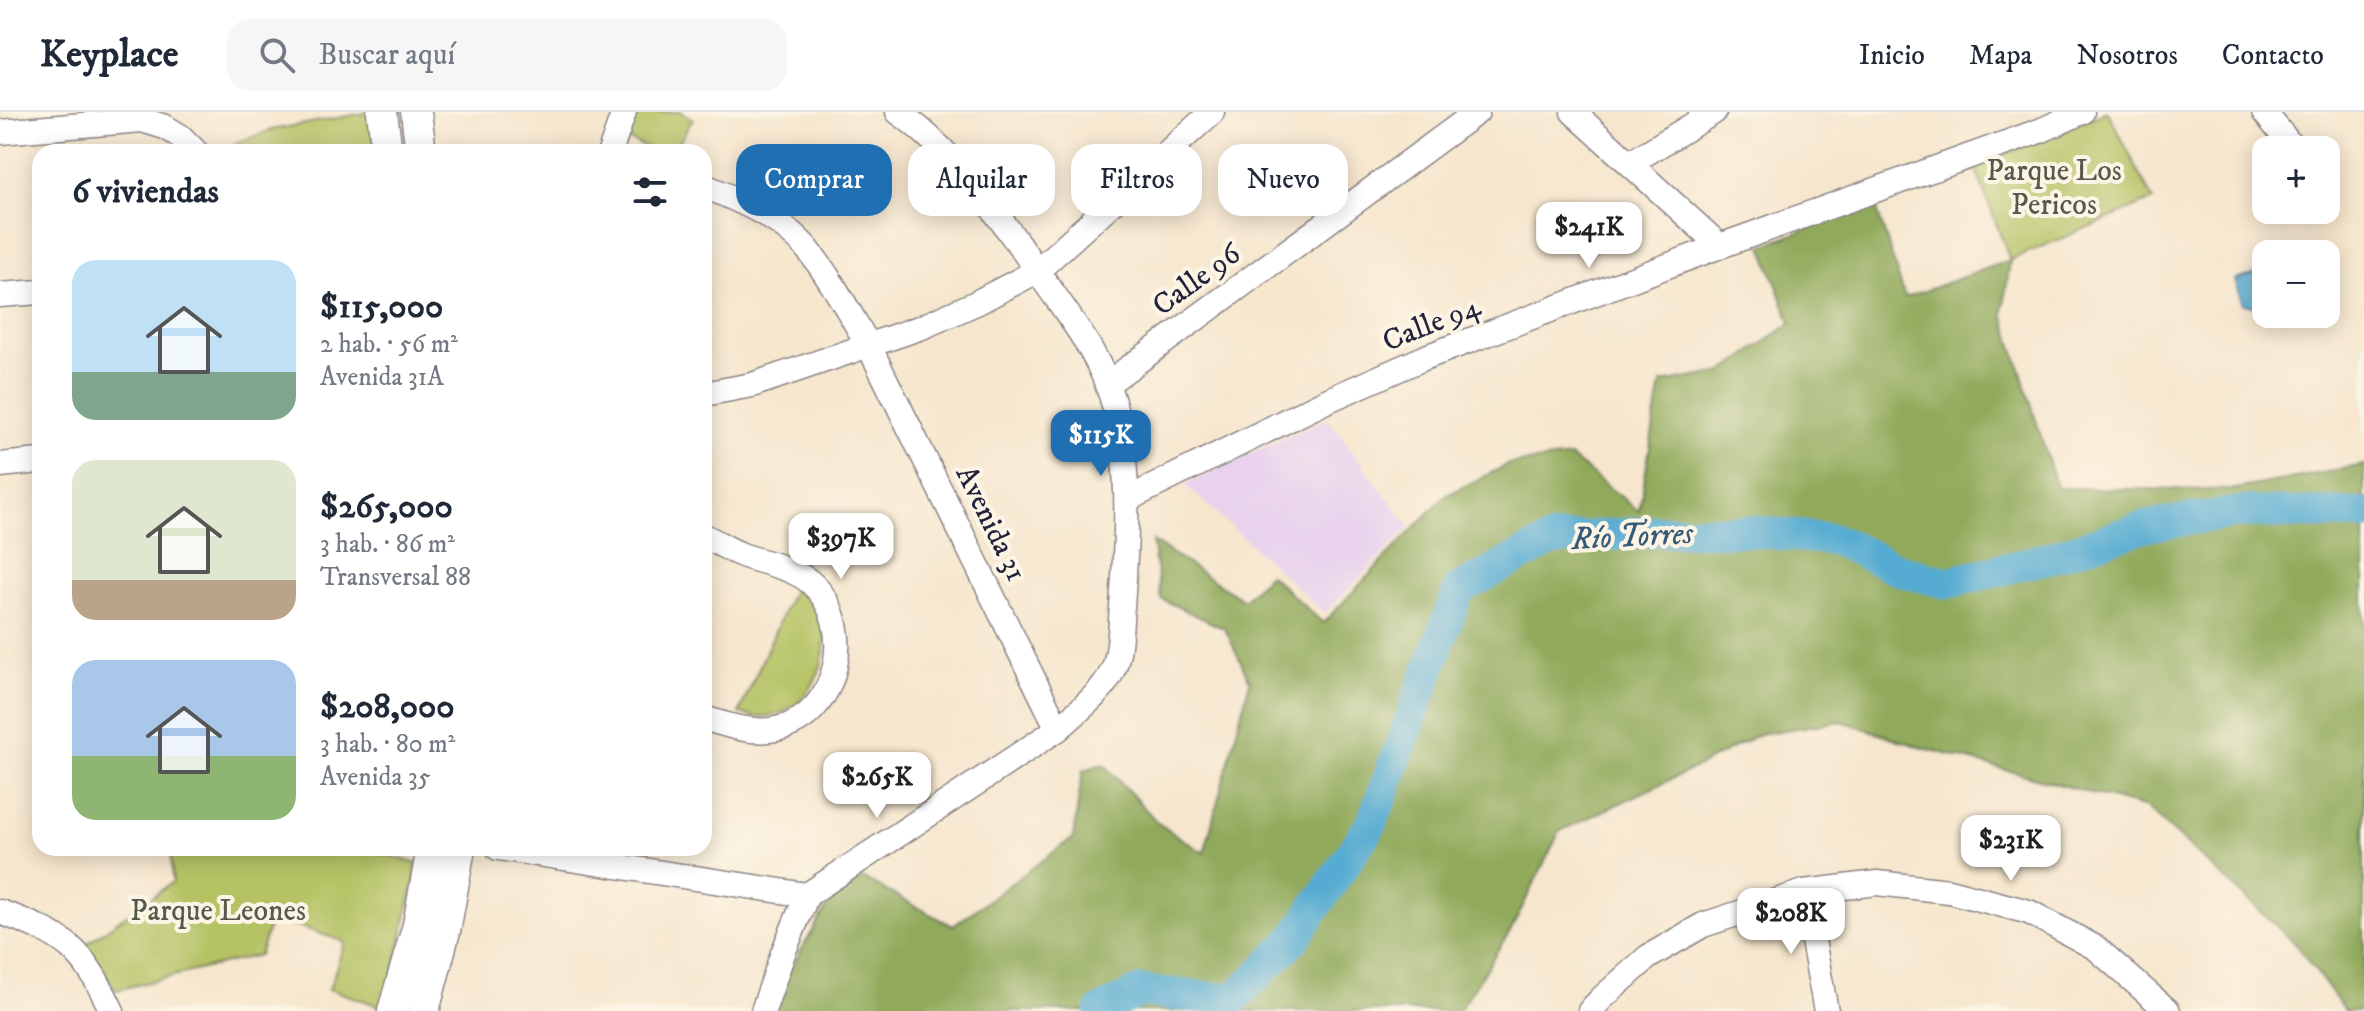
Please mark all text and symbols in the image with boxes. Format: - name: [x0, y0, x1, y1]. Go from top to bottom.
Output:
- search box: [227, 19, 787, 91]
- text: Keyplace: [40, 31, 179, 79]
- icon: search: [255, 33, 299, 77]
- text: Buscar aquí: [319, 37, 455, 74]
- text: Inicio: [1859, 38, 1925, 73]
- text: Mapa: [1969, 38, 2032, 73]
- text: Nosotros: [2076, 38, 2178, 73]
- text: Contacto: [2222, 38, 2324, 73]
- map controls: [2252, 136, 2340, 328]
- button: +: [2252, 136, 2340, 224]
- chip: Comprar: [736, 144, 892, 216]
- chip: Alquilar: [908, 144, 1055, 216]
- chip: Filtros: [1071, 144, 1202, 216]
- chip: Nuevo: [1218, 144, 1348, 216]
- park label: Parque Los Pericos: [1986, 153, 2122, 224]
- icon: filters: [628, 170, 672, 214]
- text: 6 viviendas: [72, 171, 219, 213]
- pin: $241K: [1533, 202, 1645, 270]
- text: $241K: [1554, 211, 1624, 244]
- street label: Calle 96: [1146, 235, 1249, 325]
- button: −: [2252, 240, 2340, 328]
- text: $115,000: [320, 286, 443, 328]
- street label: Calle 94: [1377, 288, 1486, 361]
- icon: home: [136, 292, 232, 388]
- text: 2 hab. · 56 m²: [320, 328, 458, 361]
- text: Avenida 31A: [320, 361, 444, 394]
- pin: $115K: [1045, 410, 1157, 478]
- text: $115K: [1069, 419, 1133, 452]
- street label: Avenida 31: [947, 460, 1034, 587]
- text: $265,000: [320, 486, 453, 528]
- icon: home: [136, 492, 232, 588]
- pin: $397K: [785, 513, 897, 581]
- water label: Río Torres: [1569, 514, 1695, 560]
- text: $397K: [807, 522, 875, 555]
- text: 3 hab. · 86 m²: [320, 528, 455, 561]
- text: Transversal 88: [320, 561, 471, 594]
- text: $208,000: [320, 686, 455, 728]
- icon: home: [136, 692, 232, 788]
- text: 3 hab. · 80 m²: [320, 728, 455, 761]
- pin: $265K: [821, 752, 933, 820]
- text: Avenida 35: [320, 761, 431, 794]
- text: $265K: [841, 761, 913, 794]
- pin: $231K: [1955, 815, 2067, 883]
- text: $231K: [1979, 824, 2043, 857]
- pin: $208K: [1735, 888, 1847, 956]
- park label: Parque Leones: [130, 893, 306, 930]
- text: $208K: [1755, 897, 1827, 930]

